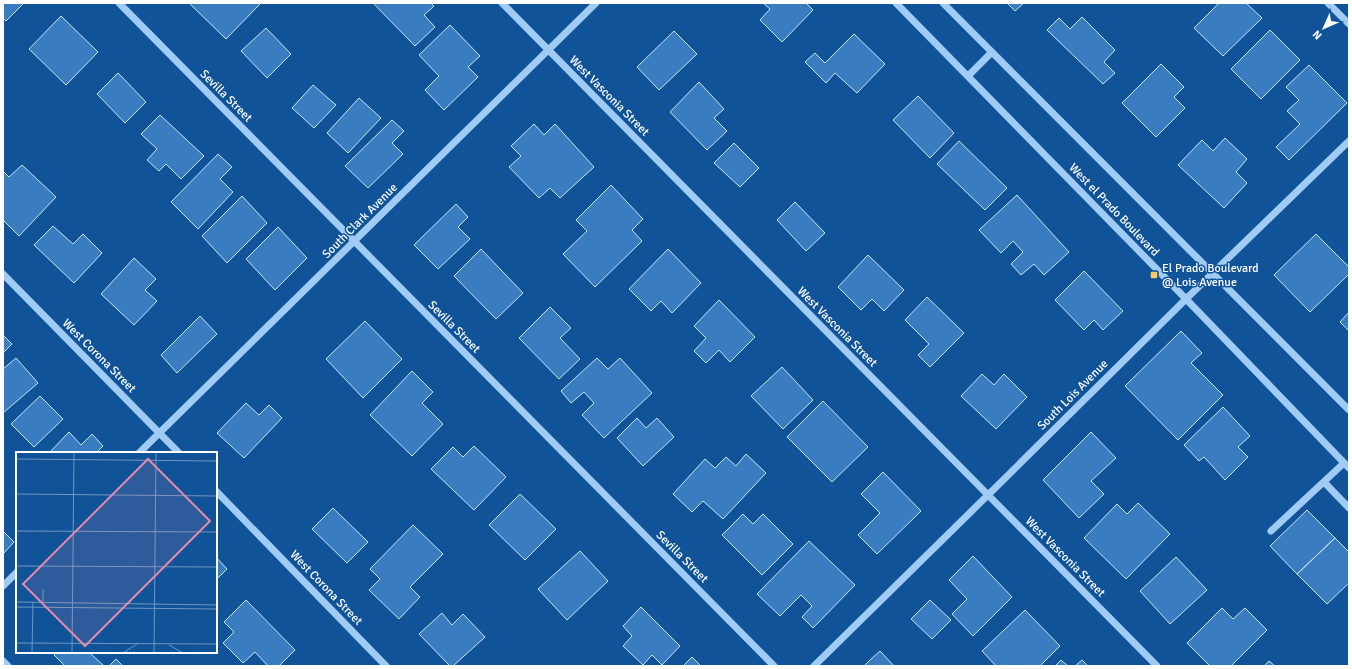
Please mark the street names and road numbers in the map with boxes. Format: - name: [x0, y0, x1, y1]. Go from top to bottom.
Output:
- street label: West Vasconia Street: [566, 53, 652, 139]
- street label: Sevilla Street: [197, 67, 255, 125]
- street label: West el Prado Boulevard: [1066, 160, 1162, 260]
- street label: South Clark Avenue: [319, 180, 401, 262]
- street label: West Vasconia Street: [794, 284, 880, 370]
- street label: Sevilla Street: [425, 298, 483, 356]
- street label: West Corona Street: [59, 316, 139, 396]
- street label: South Lois Avenue: [1035, 357, 1111, 433]
- street label: West Vasconia Street: [1022, 514, 1108, 600]
- street label: Sevilla Street: [653, 528, 711, 586]
- street label: West Corona Street: [287, 547, 365, 629]

